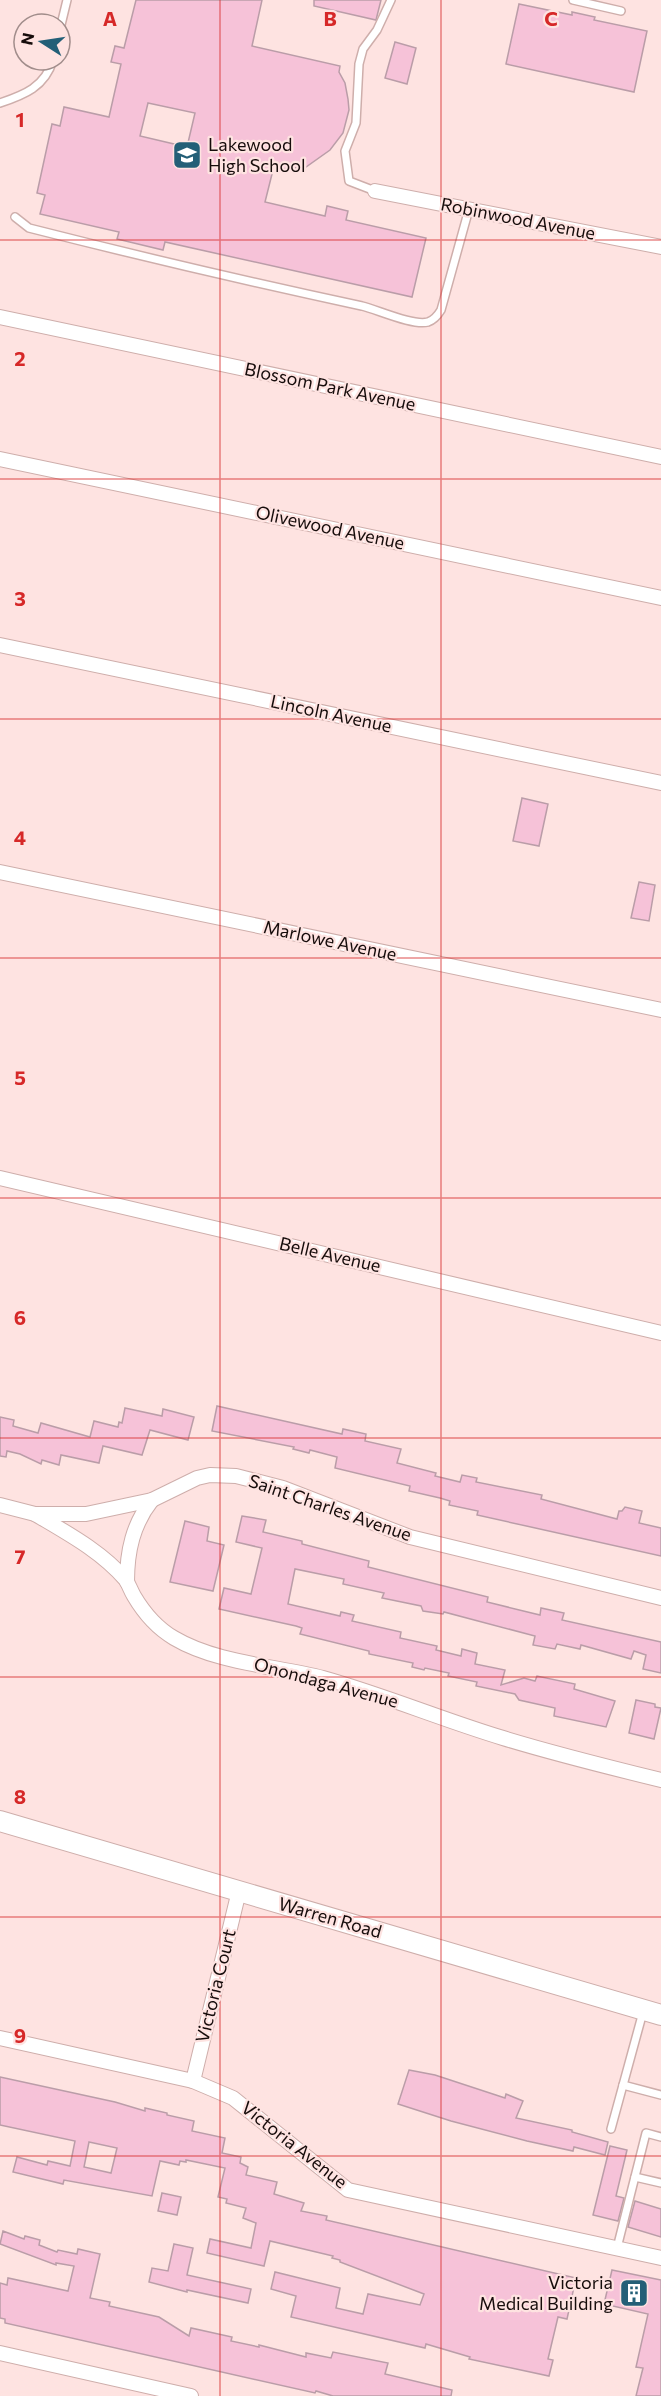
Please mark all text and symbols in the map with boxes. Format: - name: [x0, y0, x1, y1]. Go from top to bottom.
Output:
- text: A: [103, 6, 117, 30]
- text: B: [323, 6, 337, 30]
- text: C: [544, 6, 558, 30]
- north arrow: [12, 12, 72, 72]
- text: N: [16, 31, 37, 47]
- text: 1: [15, 107, 25, 131]
- place label: Lakewood High School: [208, 133, 306, 176]
- school or university icon: Lakewood High School: [171, 139, 203, 171]
- street label: Robinwood Avenue: [439, 192, 597, 244]
- text: 2: [14, 346, 26, 370]
- street label: Blossom Park Avenue: [243, 357, 418, 415]
- street label: Olivewood Avenue: [254, 501, 407, 554]
- text: 3: [14, 586, 26, 610]
- street label: Lincoln Avenue: [269, 689, 394, 737]
- text: 4: [14, 825, 26, 849]
- street label: Marlowe Avenue: [262, 915, 399, 965]
- text: 5: [14, 1065, 26, 1089]
- street label: Belle Avenue: [277, 1232, 383, 1276]
- text: 6: [14, 1305, 26, 1329]
- street label: Saint Charles Avenue: [246, 1469, 415, 1545]
- text: 7: [15, 1544, 26, 1568]
- street label: Onondaga Avenue: [252, 1652, 401, 1712]
- text: 8: [14, 1784, 26, 1808]
- street label: Warren Road: [276, 1892, 384, 1942]
- street label: Victoria Court: [190, 1927, 240, 2045]
- text: 9: [14, 2023, 26, 2047]
- street label: Victoria Avenue: [237, 2096, 352, 2192]
- place label: Victoria Medical Building: [479, 2271, 613, 2314]
- building icon: Victoria Medical Building: [618, 2277, 650, 2309]

